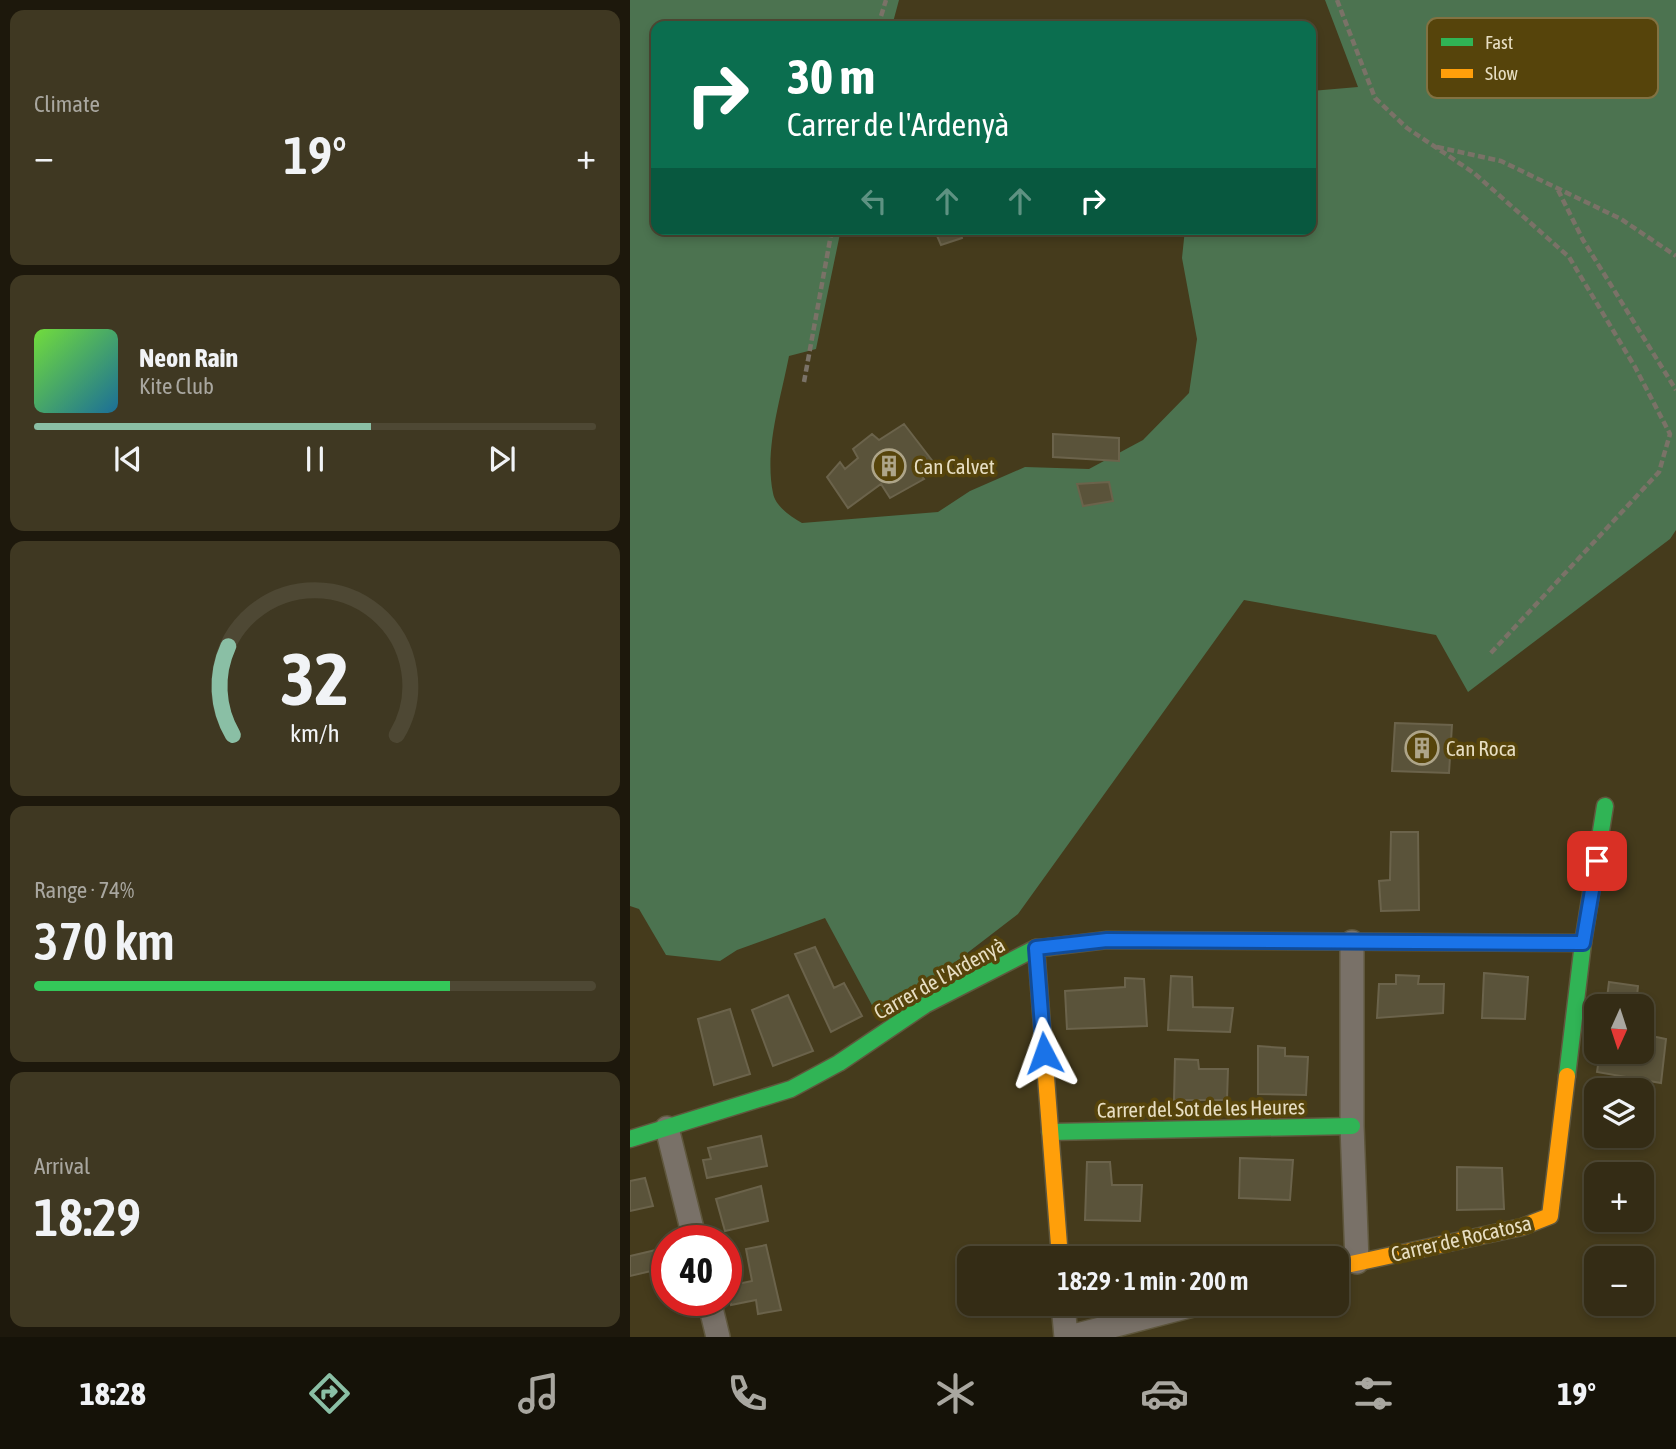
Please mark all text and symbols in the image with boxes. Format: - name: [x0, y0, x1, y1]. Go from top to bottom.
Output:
- legend: [1427, 18, 1658, 98]
- text: Fast: [1485, 31, 1513, 53]
- text: 30 m: [787, 48, 875, 104]
- icon: right: [672, 49, 763, 140]
- text: Slow: [1485, 62, 1519, 84]
- text: Climate: [34, 91, 100, 117]
- text: Carrer de l'Ardenyà: [787, 106, 1009, 143]
- text: 19°: [283, 125, 347, 185]
- text: −: [34, 134, 54, 177]
- text: +: [576, 134, 596, 177]
- icon: left: [855, 182, 893, 220]
- icon: ahead: [928, 182, 966, 220]
- icon: ahead: [1001, 182, 1039, 220]
- icon: right: [1074, 182, 1112, 220]
- text: Neon Rain: [139, 343, 238, 373]
- text: Kite Club: [139, 373, 214, 399]
- icon: previous: [109, 440, 147, 478]
- icon: pause: [296, 440, 334, 478]
- icon: next: [483, 440, 521, 478]
- building icon: Can Calvet: [870, 447, 908, 485]
- place label: Can Calvet: [914, 454, 995, 478]
- text: 32: [281, 637, 349, 720]
- text: km/h: [290, 718, 340, 746]
- building icon: Can Roca: [1403, 729, 1441, 767]
- place label: Can Roca: [1446, 736, 1516, 760]
- pin: [1567, 831, 1627, 891]
- icon: arrive: [1578, 842, 1616, 880]
- text: Range · 74%: [34, 877, 134, 903]
- text: 370 km: [34, 911, 175, 971]
- street label: Carrer de l'Ardenyà: [869, 932, 1009, 1024]
- north arrow: [1584, 994, 1654, 1064]
- map controls: [1584, 994, 1654, 1316]
- position arrow: [1007, 1016, 1081, 1090]
- button: layers: [1584, 1078, 1654, 1148]
- street label: Carrer del Sot de les Heures: [1097, 1094, 1305, 1122]
- text: Arrival: [34, 1153, 90, 1179]
- button: +: [1584, 1162, 1654, 1232]
- text: 18:29: [34, 1187, 141, 1247]
- street label: Carrer de Rocatosa: [1388, 1210, 1534, 1266]
- speed limit sign: 40: [651, 1225, 742, 1316]
- button: −: [1584, 1246, 1654, 1316]
- text: 18:29 · 1 min · 200 m: [1058, 1266, 1248, 1296]
- icon: directions: [305, 1369, 354, 1418]
- icon: music: [514, 1369, 563, 1418]
- icon: phone: [723, 1369, 772, 1418]
- icon: climate: [931, 1369, 980, 1418]
- icon: car: [1140, 1369, 1189, 1418]
- icon: filters: [1349, 1369, 1398, 1418]
- text: 18:28: [80, 1375, 146, 1412]
- text: 19°: [1557, 1375, 1596, 1412]

